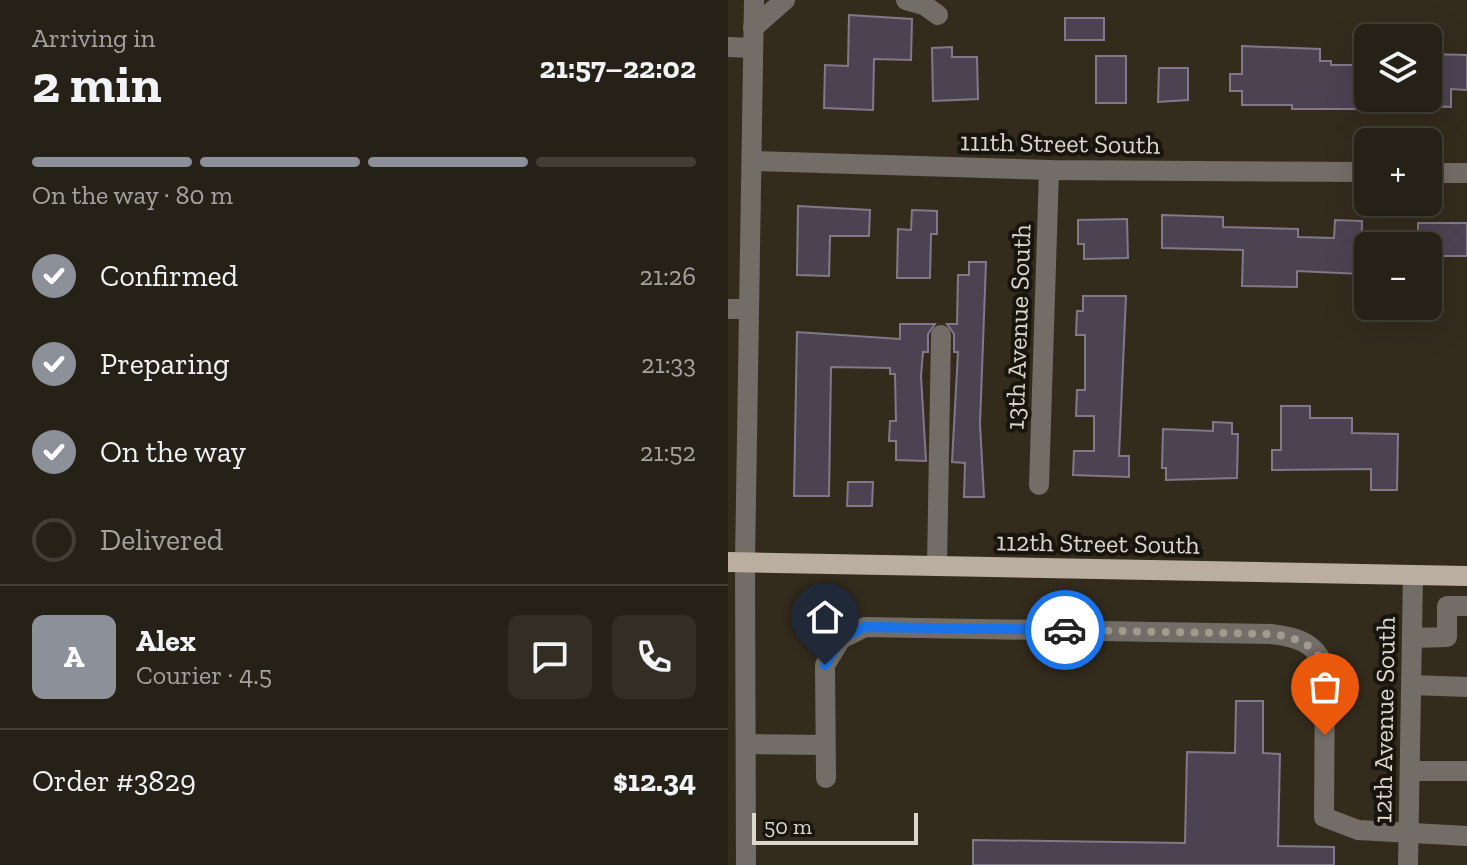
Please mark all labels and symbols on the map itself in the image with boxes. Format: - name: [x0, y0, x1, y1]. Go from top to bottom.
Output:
- street label: 111th Street South: [960, 125, 1161, 161]
- street label: 13th Avenue South: [998, 223, 1038, 431]
- street label: 112th Street South: [996, 525, 1201, 561]
- pin: [791, 583, 859, 665]
- courier: [1025, 590, 1105, 670]
- street label: 12th Avenue South: [1366, 616, 1402, 824]
- pin: [1291, 653, 1359, 735]
- scale bar: [752, 809, 918, 845]

